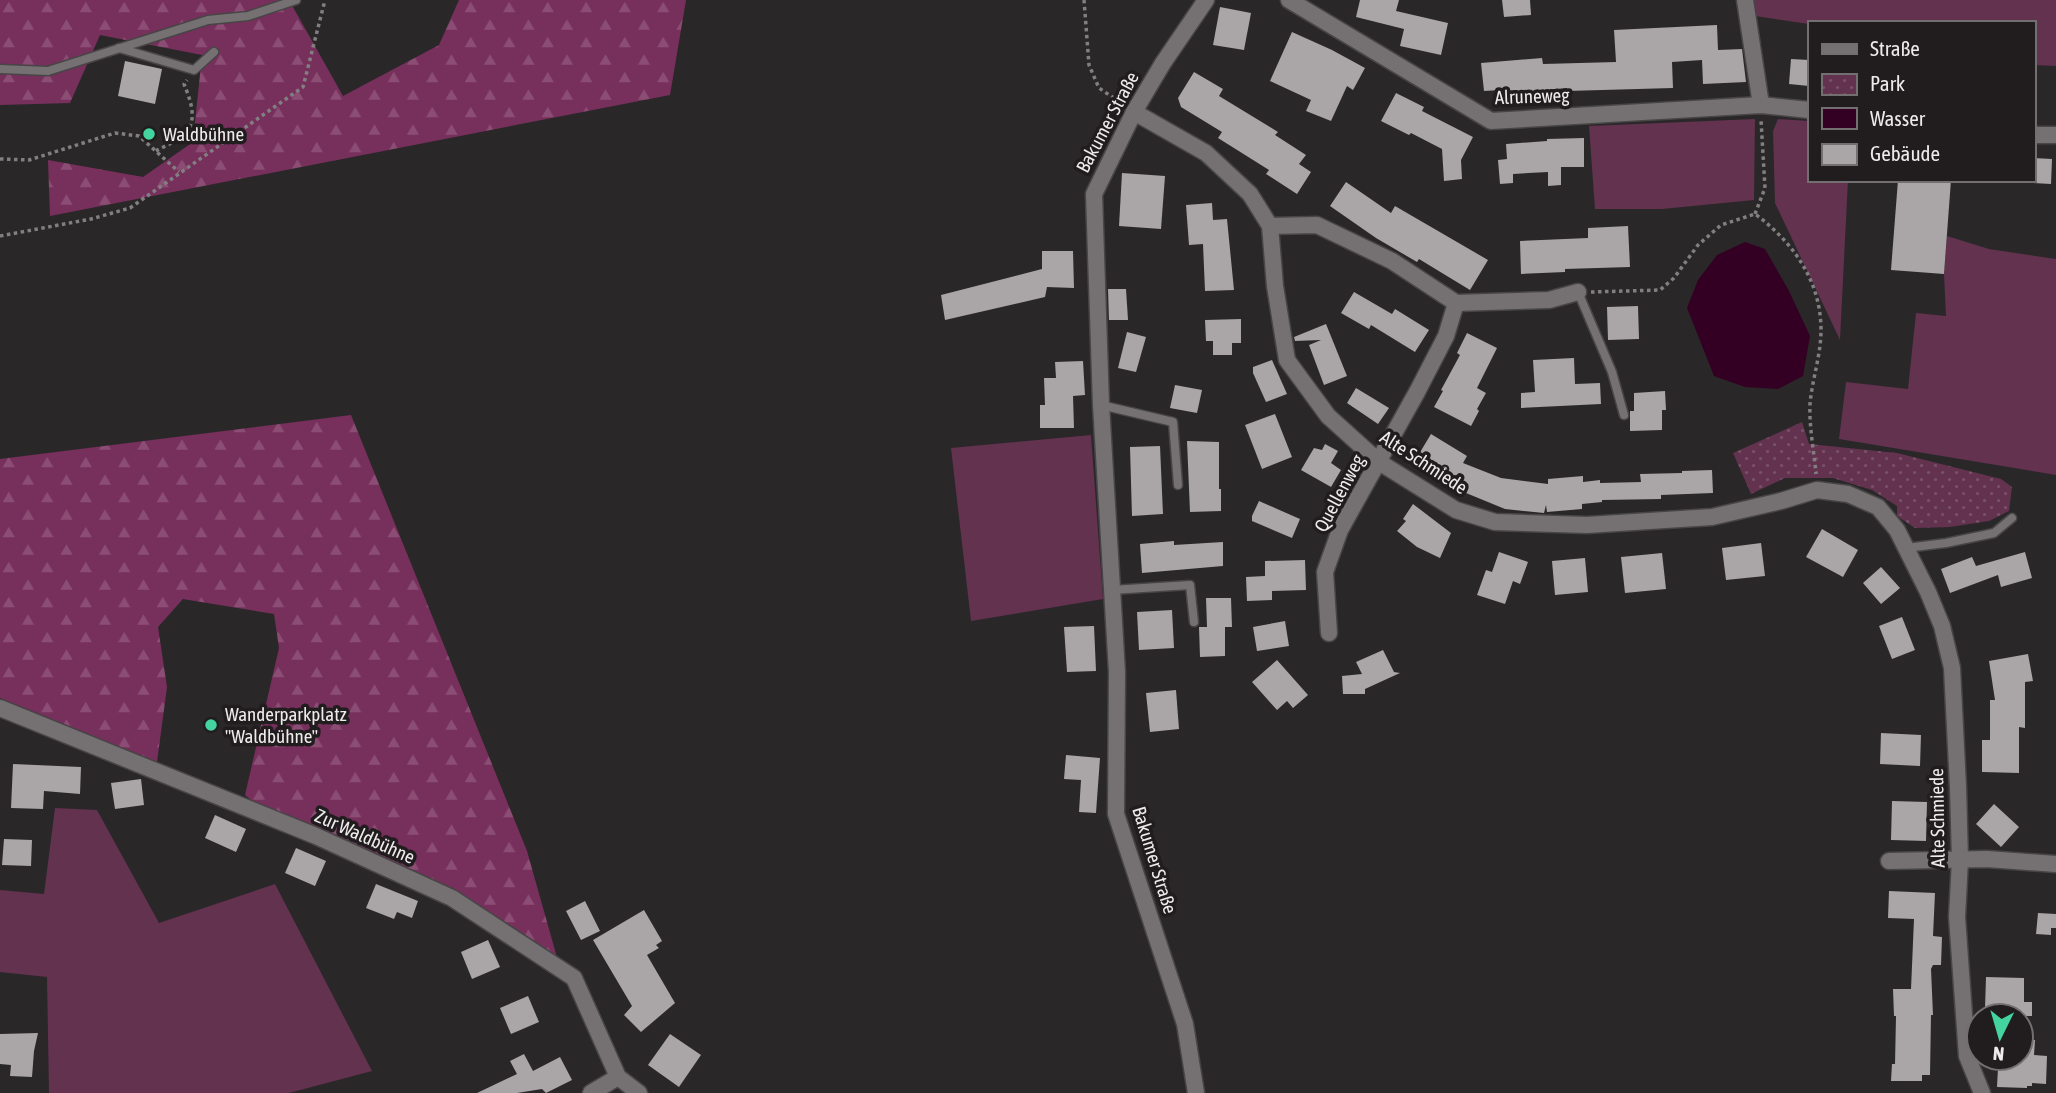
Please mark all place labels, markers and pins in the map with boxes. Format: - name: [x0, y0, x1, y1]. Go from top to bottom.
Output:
- place label: Waldbühne: [163, 123, 244, 145]
- marker: Waldbühne: [141, 126, 157, 142]
- place label: Wanderparkplatz "Waldbühne": [225, 703, 347, 747]
- marker: Wanderparkplatz "Waldbühne": [203, 717, 219, 733]

